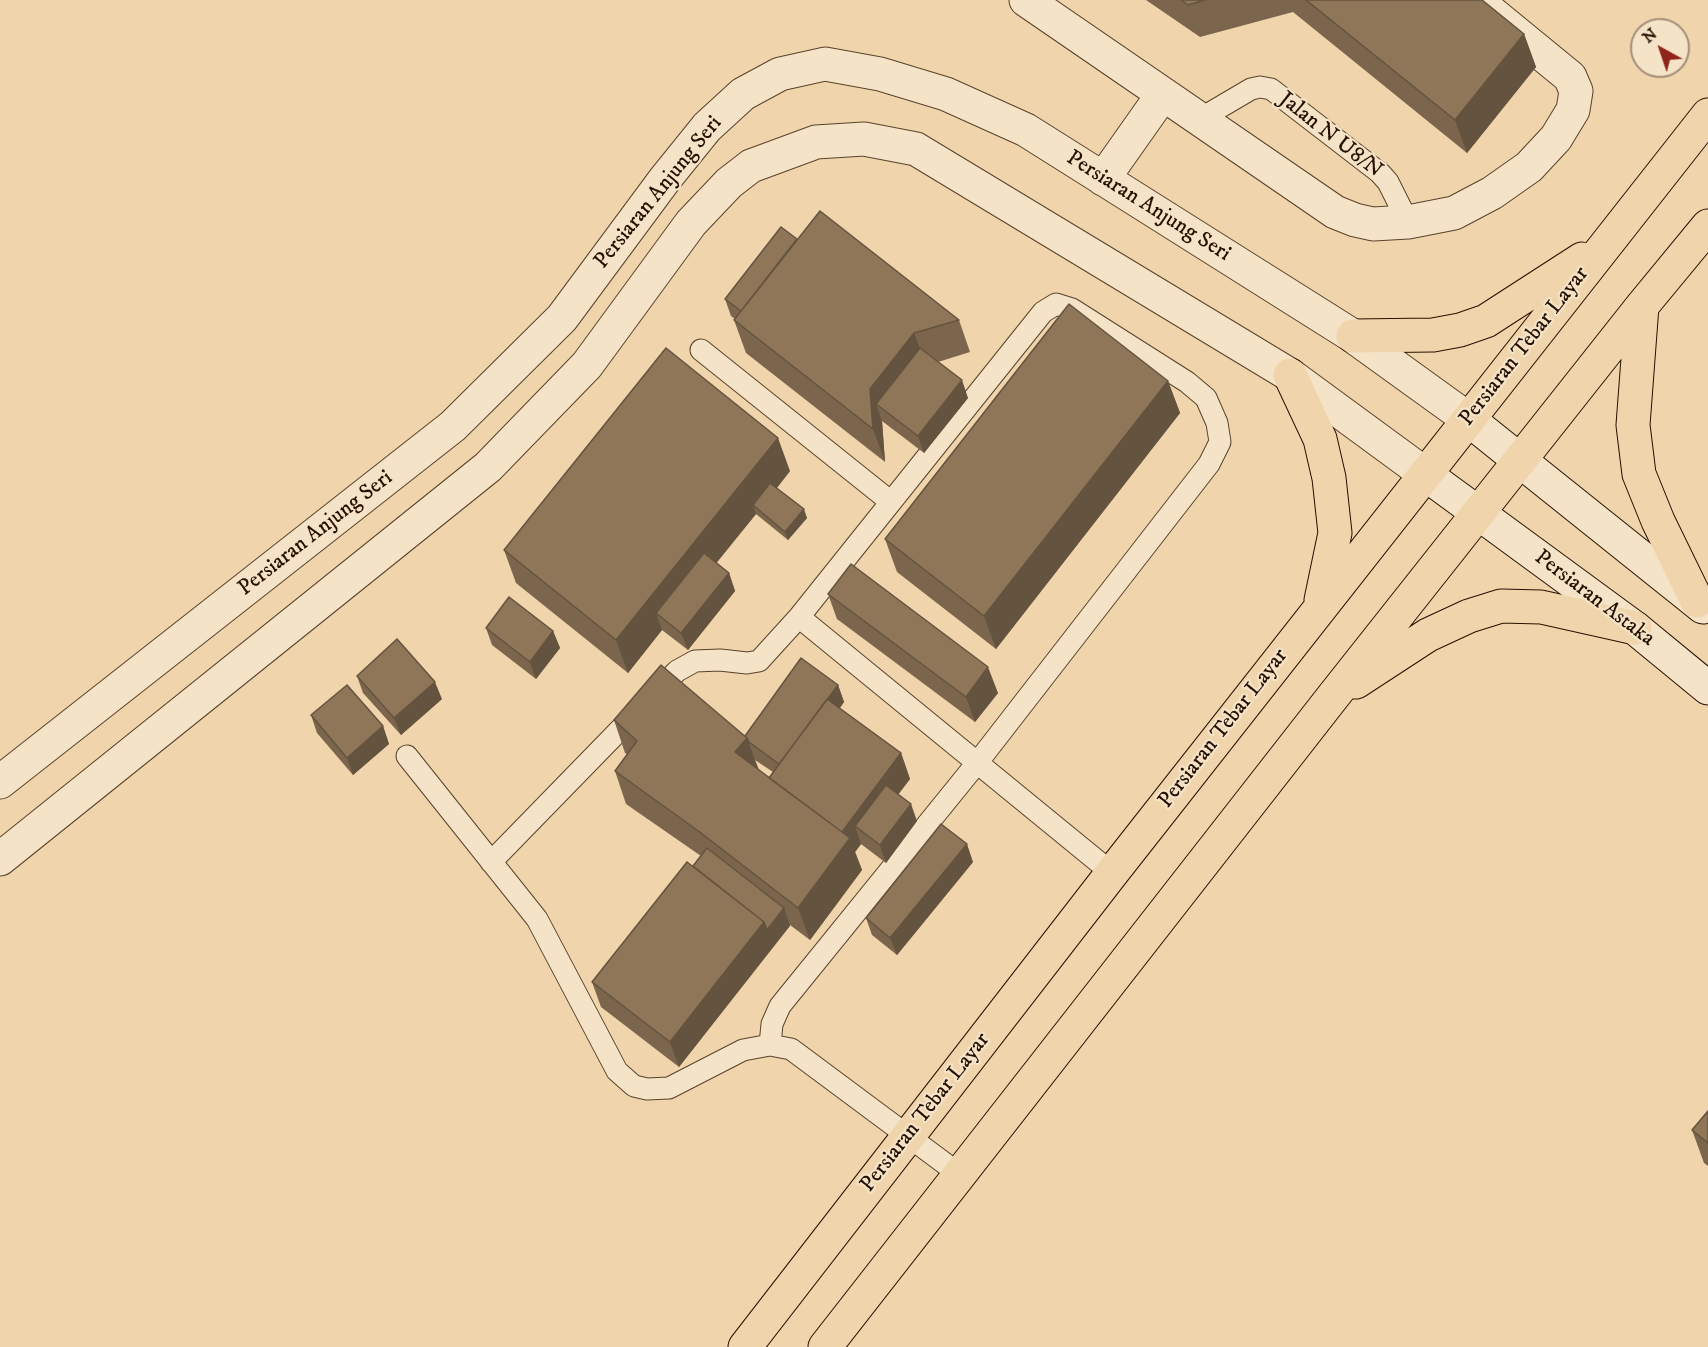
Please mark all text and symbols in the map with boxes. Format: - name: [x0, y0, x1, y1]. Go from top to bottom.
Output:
- north arrow: [1630, 18, 1690, 78]
- text: N: [1638, 24, 1661, 48]
- street label: Jalan N U8/N: [1273, 87, 1387, 185]
- street label: Persiaran Anjung Seri: [589, 111, 729, 275]
- street label: Persiaran Anjung Seri: [1061, 146, 1235, 268]
- street label: Persiaran Tebar Layar: [1455, 262, 1595, 432]
- street label: Persiaran Anjung Seri: [234, 466, 398, 602]
- street label: Persiaran Astaka: [1529, 545, 1659, 653]
- street label: Persiaran Tebar Layar: [1154, 644, 1294, 814]
- street label: Persiaran Tebar Layar: [856, 1028, 996, 1198]

